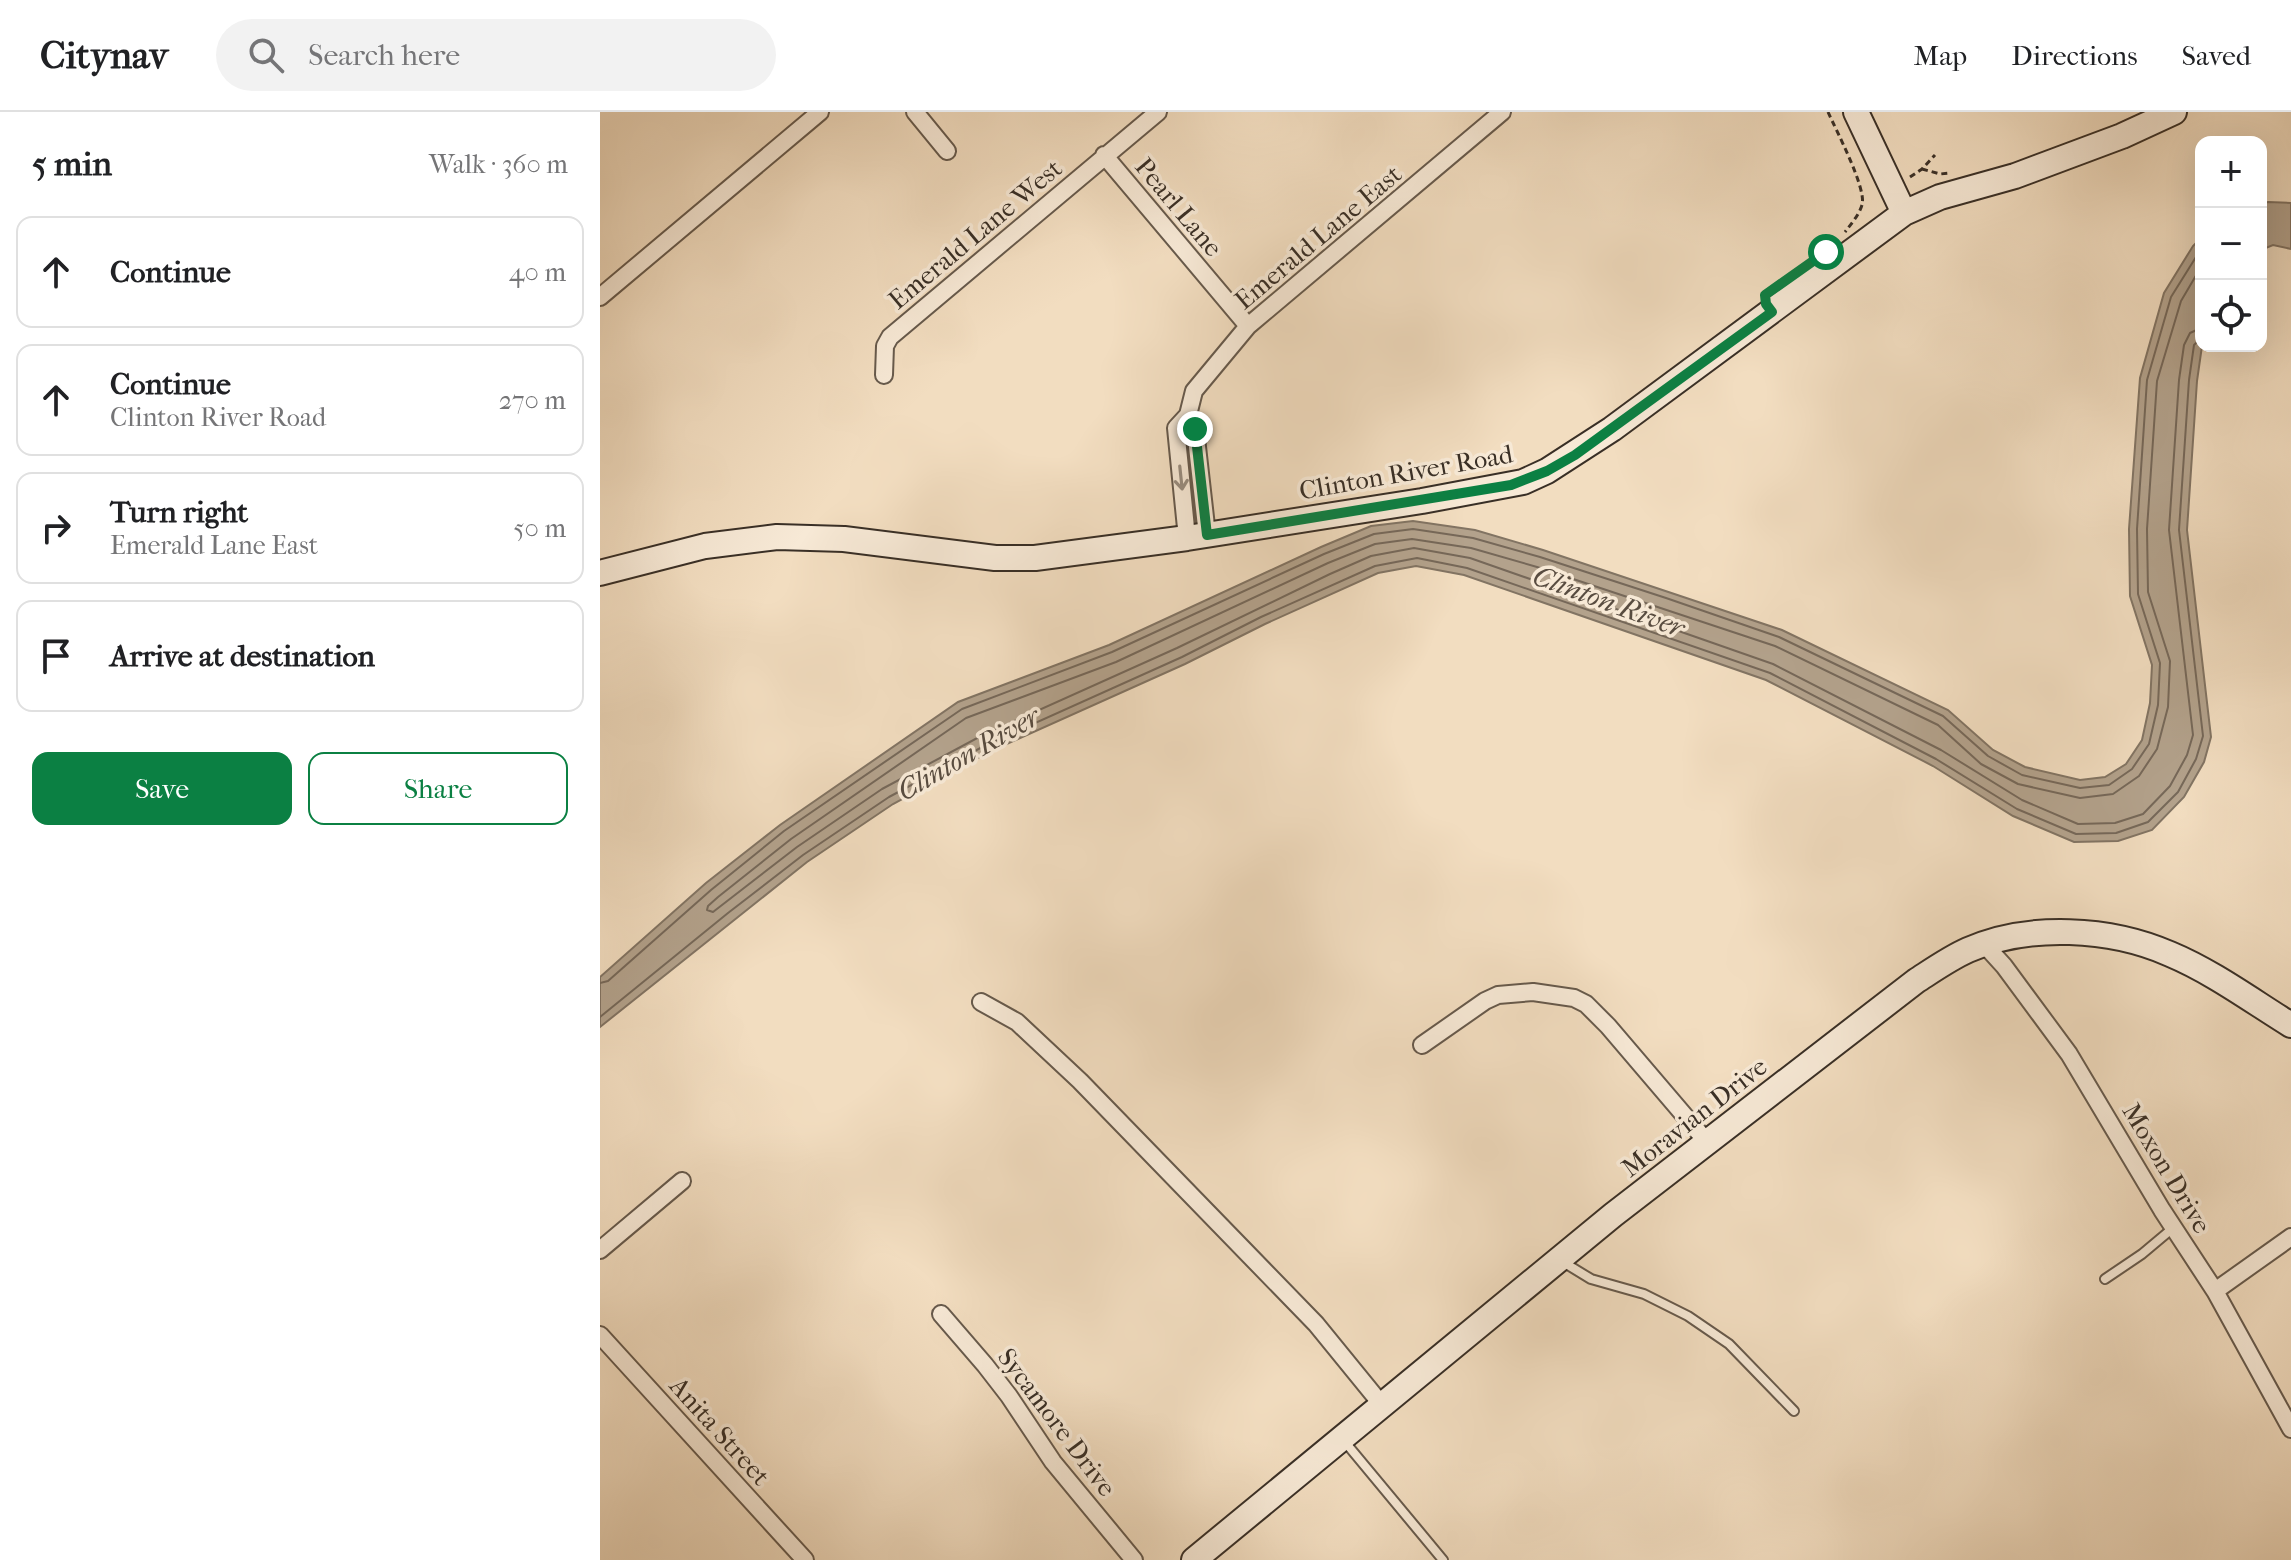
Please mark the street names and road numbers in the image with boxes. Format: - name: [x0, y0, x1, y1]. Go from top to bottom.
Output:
- street label: Emerald Lane West: [882, 152, 1069, 316]
- street label: Pearl Lane: [1128, 152, 1229, 263]
- street label: Emerald Lane East: [1229, 158, 1409, 316]
- street label: Clinton River Road: [1297, 438, 1516, 507]
- street label: Moravian Drive: [1615, 1051, 1773, 1184]
- street label: Moxon Drive: [2116, 1098, 2218, 1239]
- street label: Sycamore Drive: [991, 1342, 1122, 1502]
- street label: Anita Street: [662, 1370, 777, 1492]

